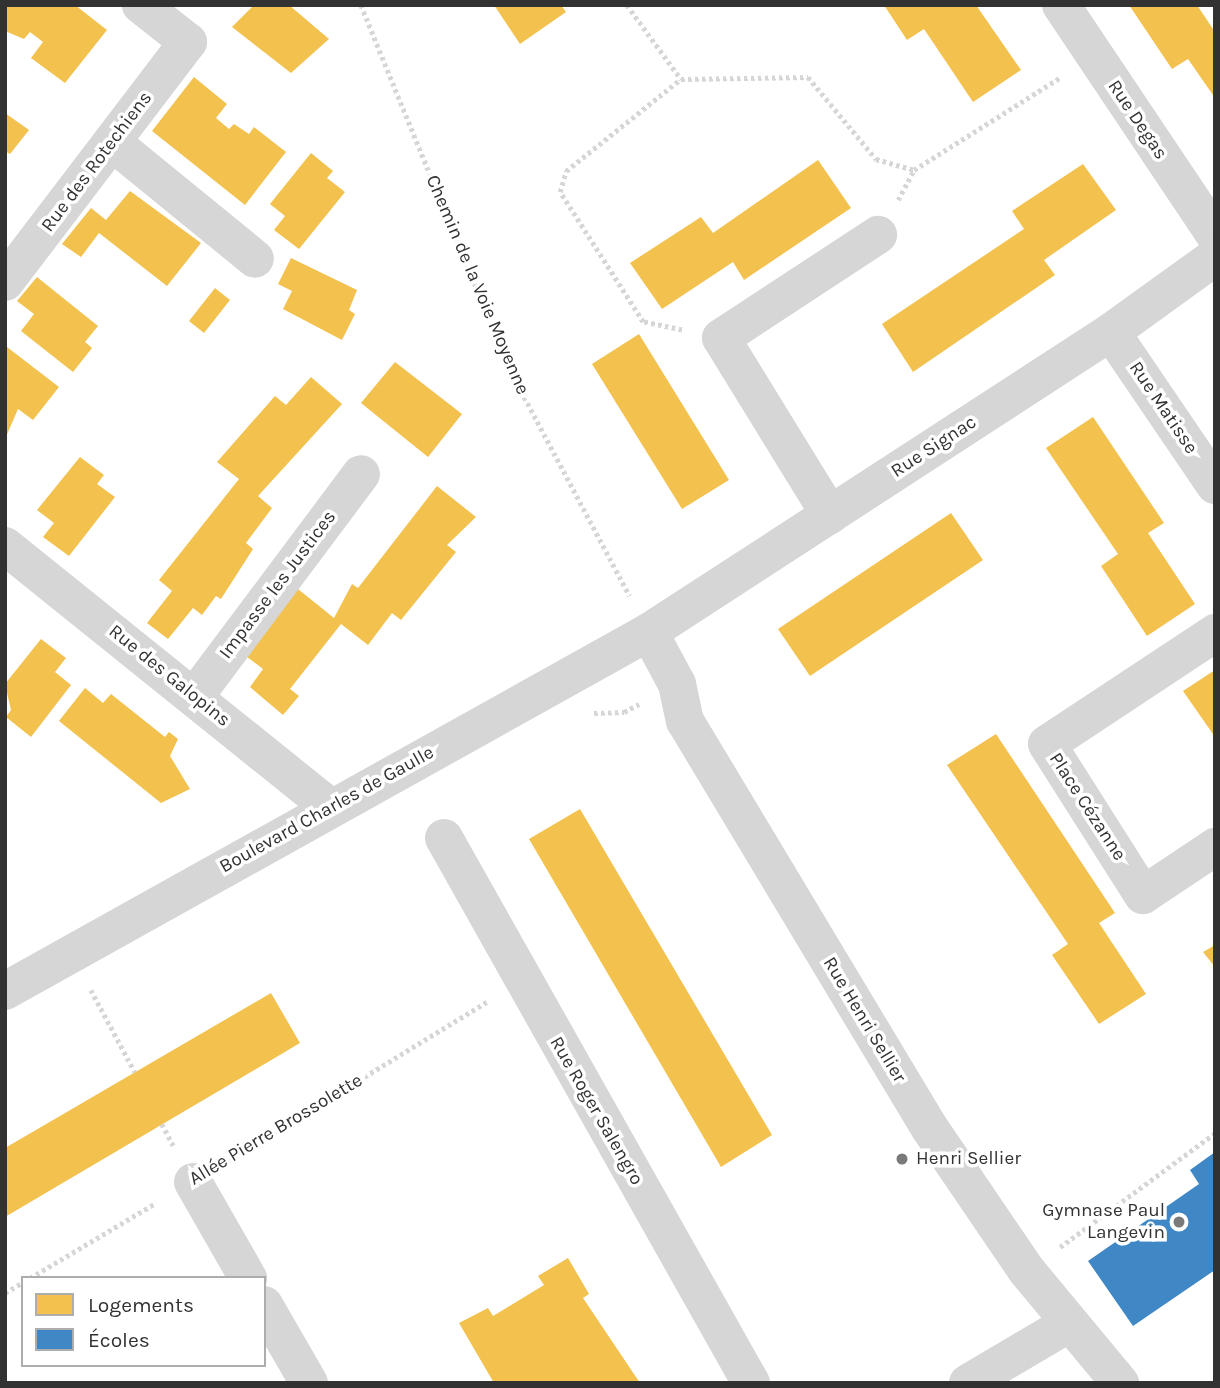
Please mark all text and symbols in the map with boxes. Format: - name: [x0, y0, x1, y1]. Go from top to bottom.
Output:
- street label: Rue Degas: [1102, 76, 1172, 164]
- street label: Rue des Rotechiens: [37, 87, 157, 237]
- street label: Chemin de la Voie Moyenne: [420, 172, 534, 398]
- street label: Rue Matisse: [1124, 357, 1202, 459]
- street label: Rue Signac: [887, 411, 981, 483]
- street label: Impasse les Justices: [215, 506, 341, 664]
- street label: Rue des Galopins: [104, 620, 234, 732]
- street label: Boulevard Charles de Gaulle: [216, 741, 438, 879]
- street label: Place Cézanne: [1044, 749, 1130, 865]
- street label: Rue Henri Sellier: [818, 953, 910, 1087]
- street label: Rue Roger Salengro: [544, 1033, 648, 1189]
- street label: Allée Pierre Brossolette: [185, 1069, 367, 1191]
- place label: Henri Sellier: [916, 1148, 1021, 1170]
- marker: Henri Sellier: [894, 1151, 910, 1167]
- place label: Gymnase Paul Langevin: [1042, 1200, 1165, 1244]
- marker: Gymnase Paul Langevin: [1171, 1214, 1187, 1230]
- legend: [21, 1276, 266, 1367]
- text: Logements: [88, 1293, 194, 1317]
- text: Écoles: [88, 1328, 150, 1352]

